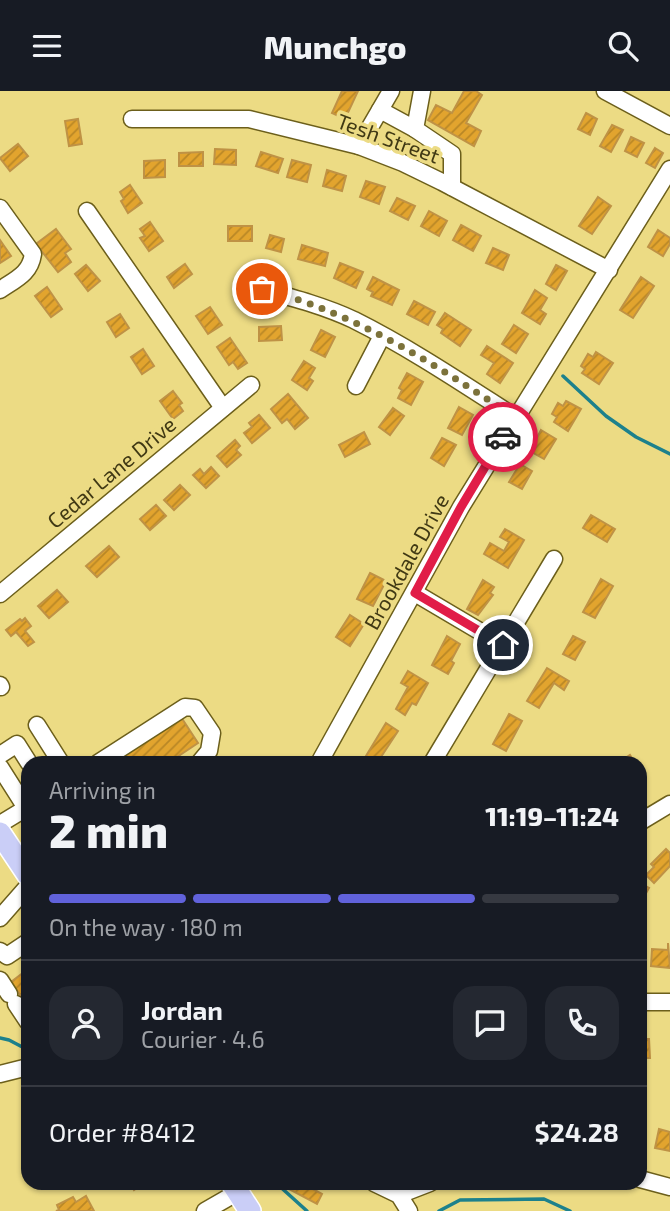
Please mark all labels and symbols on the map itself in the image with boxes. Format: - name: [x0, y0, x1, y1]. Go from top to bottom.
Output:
- street label: Tesh Street: [334, 108, 443, 168]
- pin: [232, 259, 292, 319]
- courier: [468, 402, 538, 472]
- street label: Cedar Lane Drive: [42, 411, 180, 533]
- street label: Brookdale Drive: [358, 489, 453, 633]
- pin: [473, 615, 533, 675]

